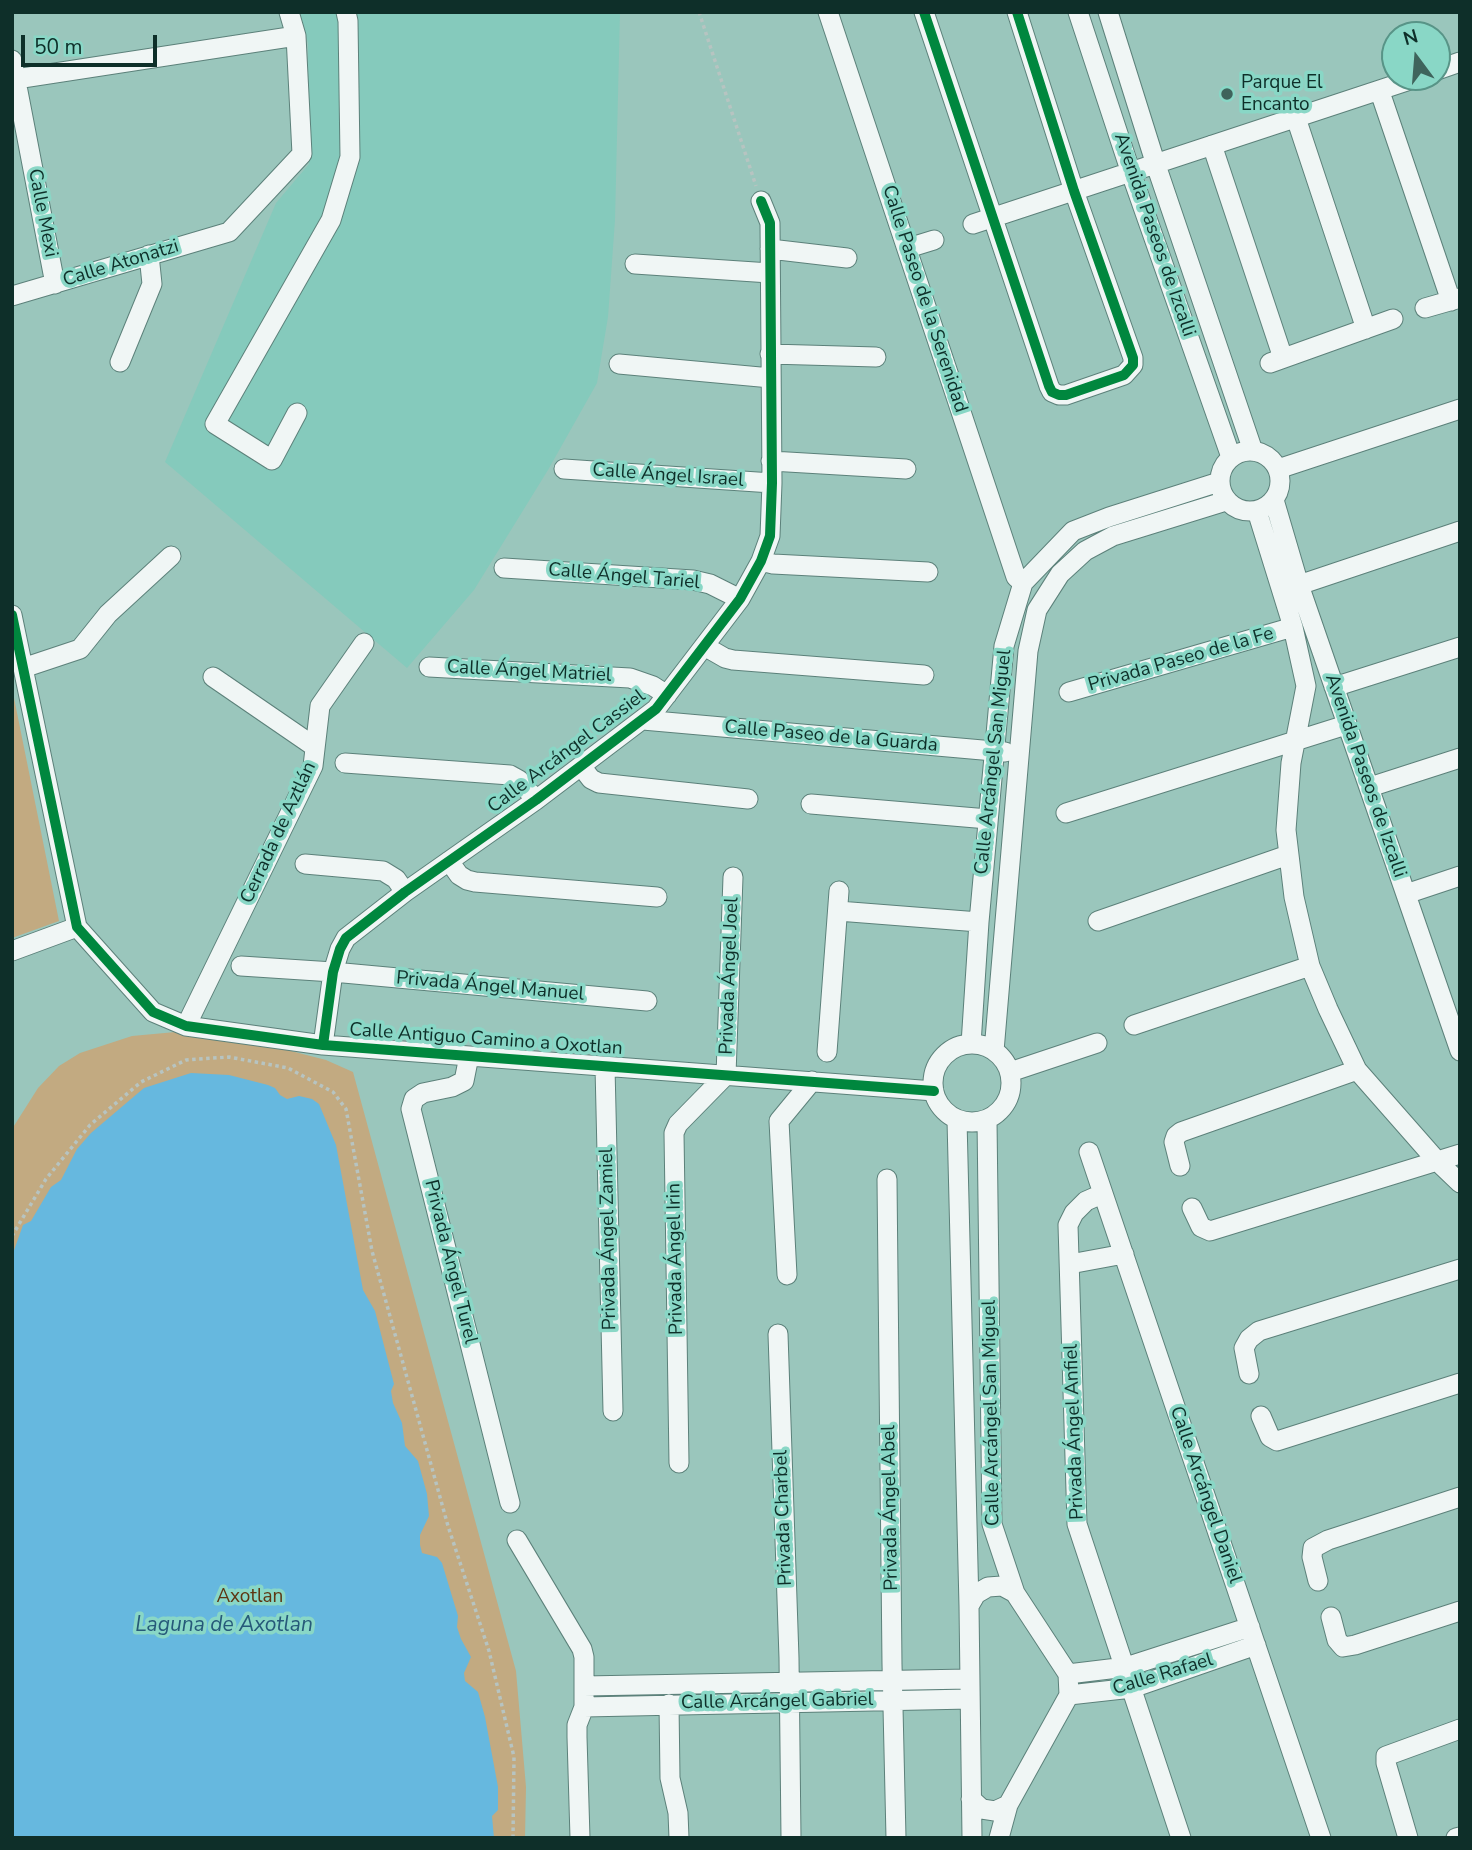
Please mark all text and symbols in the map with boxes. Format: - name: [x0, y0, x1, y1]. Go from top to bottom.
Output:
- scale bar: [24, 21, 161, 65]
- north arrow: [1381, 21, 1451, 91]
- text: N: [1400, 23, 1421, 52]
- text: 50 m: [34, 33, 83, 61]
- place label: Parque El Encanto: [1241, 72, 1323, 116]
- marker: Parque El Encanto: [1219, 86, 1235, 102]
- street label: Avenida Paseos de Izcalli: [1108, 130, 1200, 340]
- street label: Calle Mexi: [22, 167, 62, 259]
- street label: Calle Paseo de la Serenidad: [876, 182, 972, 416]
- street label: Calle Atonatzi: [60, 236, 182, 292]
- street label: Calle Ángel Israel: [592, 459, 744, 493]
- street label: Calle Ángel Tariel: [547, 559, 701, 595]
- street label: Privada Paseo de la Fe: [1086, 623, 1276, 697]
- street label: Calle Arcángel San Miguel: [971, 648, 1017, 876]
- street label: Calle Ángel Matriel: [446, 656, 612, 688]
- street label: Avenida Paseos de Izcalli: [1319, 671, 1411, 881]
- street label: Calle Arcángel Cassiel: [484, 685, 650, 819]
- street label: Calle Paseo de la Guarda: [723, 716, 939, 758]
- street label: Cerrada de Aztlán: [236, 759, 322, 907]
- street label: Privada Ángel Joel: [716, 897, 744, 1055]
- street label: Privada Ángel Manuel: [395, 967, 585, 1007]
- street label: Calle Antiguo Camino a Oxotlan: [349, 1019, 623, 1061]
- street label: Privada Ángel Zamiel: [596, 1148, 622, 1330]
- street label: Privada Ángel Turel: [419, 1178, 481, 1346]
- street label: Privada Ángel Irin: [663, 1183, 689, 1335]
- street label: Calle Arcángel San Miguel: [979, 1300, 1005, 1526]
- street label: Privada Ángel Anfiel: [1061, 1344, 1089, 1520]
- street label: Calle Arcángel Daniel: [1164, 1404, 1246, 1586]
- street label: Privada Ángel Abel: [878, 1425, 904, 1591]
- street label: Privada Charbel: [770, 1450, 798, 1586]
- park label: Axotlan: [217, 1586, 283, 1608]
- water label: Laguna de Axotlan: [135, 1613, 313, 1639]
- street label: Calle Rafael: [1110, 1649, 1216, 1701]
- street label: Calle Arcángel Gabriel: [681, 1689, 873, 1715]

